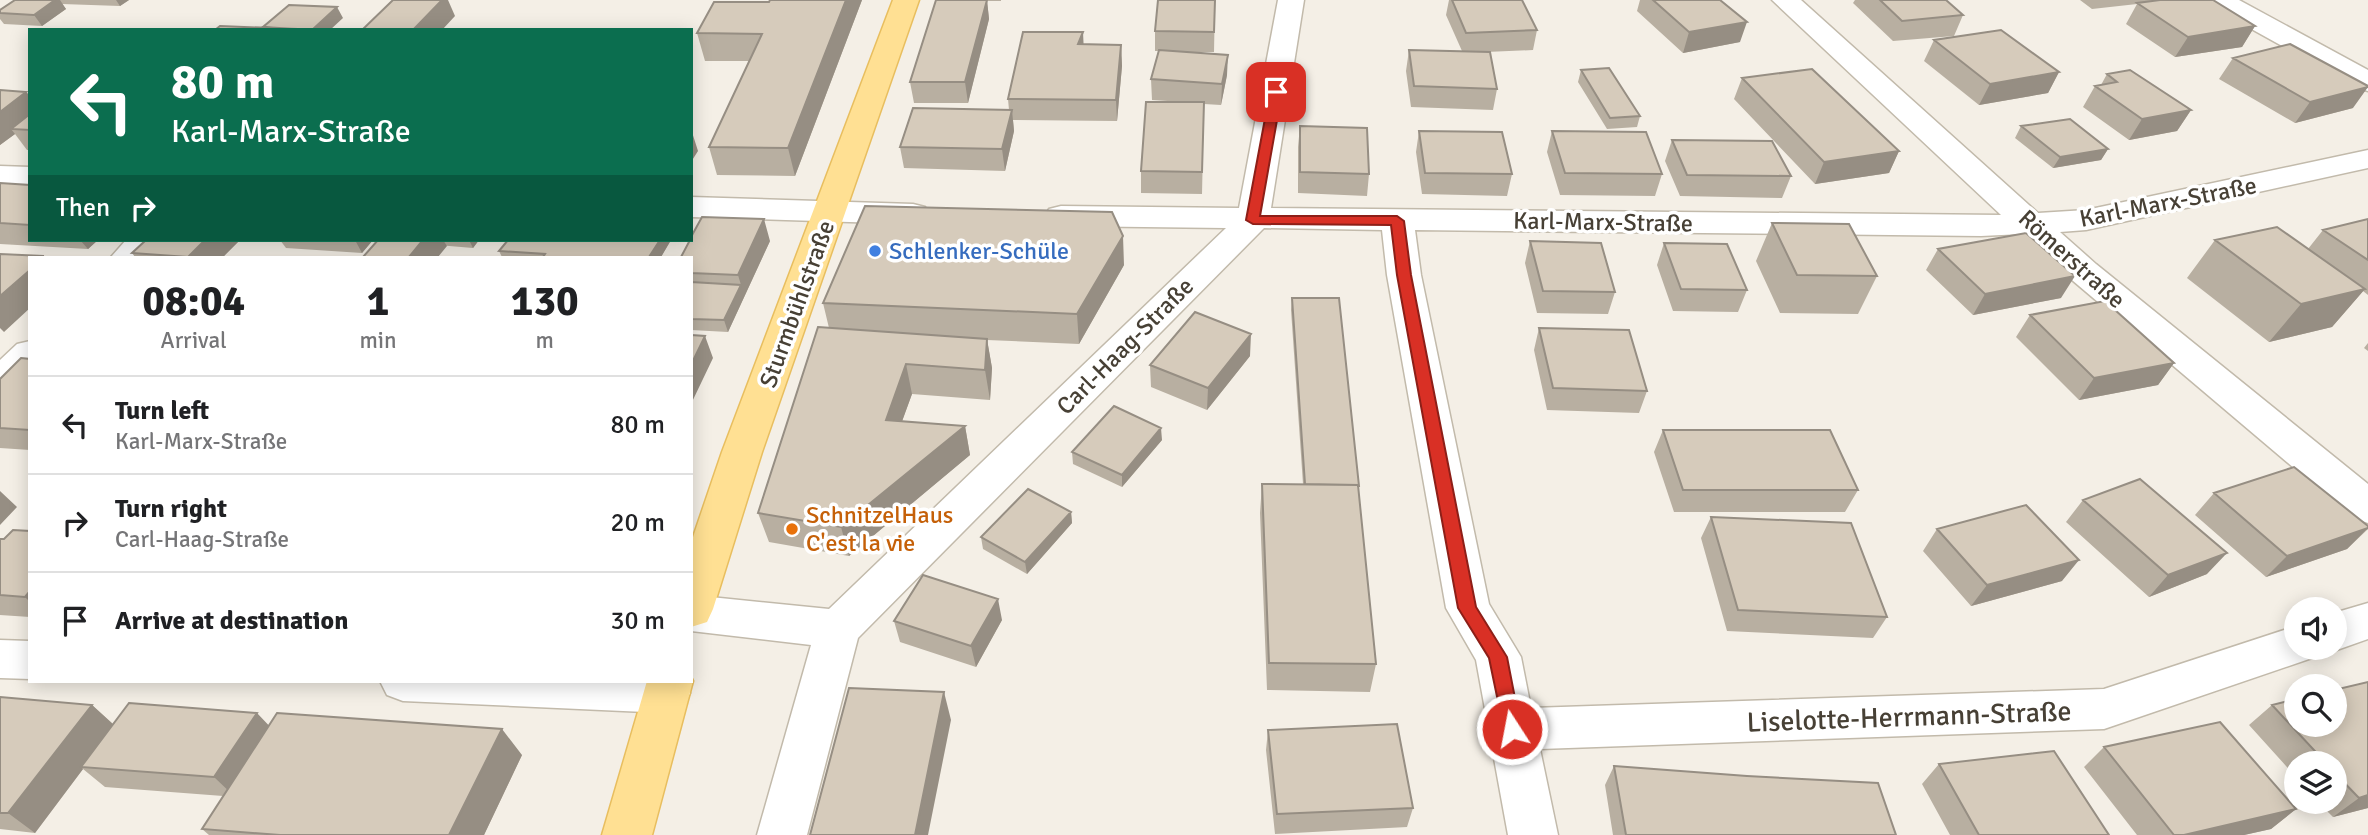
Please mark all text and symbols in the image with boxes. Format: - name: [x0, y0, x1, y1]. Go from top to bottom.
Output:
- text: 80 m: [171, 52, 274, 112]
- icon: left: [56, 56, 147, 147]
- pin: [1246, 62, 1306, 122]
- icon: arrive: [1257, 73, 1295, 111]
- text: Karl-Marx-Straße: [171, 112, 411, 151]
- street label: Karl-Marx-Straße: [2077, 170, 2259, 234]
- icon: right: [124, 189, 162, 227]
- text: Then: [56, 192, 110, 224]
- street label: Römerstraße: [2012, 203, 2132, 315]
- street label: Karl-Marx-Straße: [1513, 205, 1693, 239]
- street label: Sturmbühlstraße: [753, 216, 841, 392]
- place label: Schlenker-Schüle: [889, 236, 1069, 266]
- marker: Schlenker-Schüle: [867, 243, 883, 259]
- street label: Carl-Haag-Straße: [1050, 271, 1200, 421]
- text: 08:04: [142, 276, 245, 327]
- text: 1: [367, 276, 389, 327]
- text: 130: [511, 276, 579, 327]
- text: Arrival: [161, 326, 227, 355]
- text: min: [359, 326, 397, 355]
- text: m: [536, 326, 554, 355]
- text: Turn left: [115, 395, 209, 427]
- icon: left: [56, 406, 94, 444]
- text: 80 m: [610, 409, 665, 441]
- text: Karl-Marx-Straße: [115, 427, 287, 456]
- text: Turn right: [115, 493, 227, 525]
- place label: SchnitzelHaus C'est la vie: [806, 500, 953, 558]
- icon: right: [56, 504, 94, 542]
- text: 20 m: [610, 507, 665, 539]
- marker: SchnitzelHaus C'est la vie: [784, 521, 800, 537]
- text: Carl-Haag-Straße: [115, 525, 289, 554]
- map controls: [2284, 597, 2347, 814]
- button: sound: [2284, 597, 2347, 660]
- icon: arrive: [56, 602, 94, 640]
- text: Arrive at destination: [115, 605, 348, 637]
- text: 30 m: [610, 605, 665, 637]
- button: search: [2284, 674, 2347, 737]
- position arrow: [1475, 692, 1549, 766]
- street label: Liselotte-Herrmann-Straße: [1746, 694, 2072, 740]
- button: layers: [2284, 751, 2347, 814]

